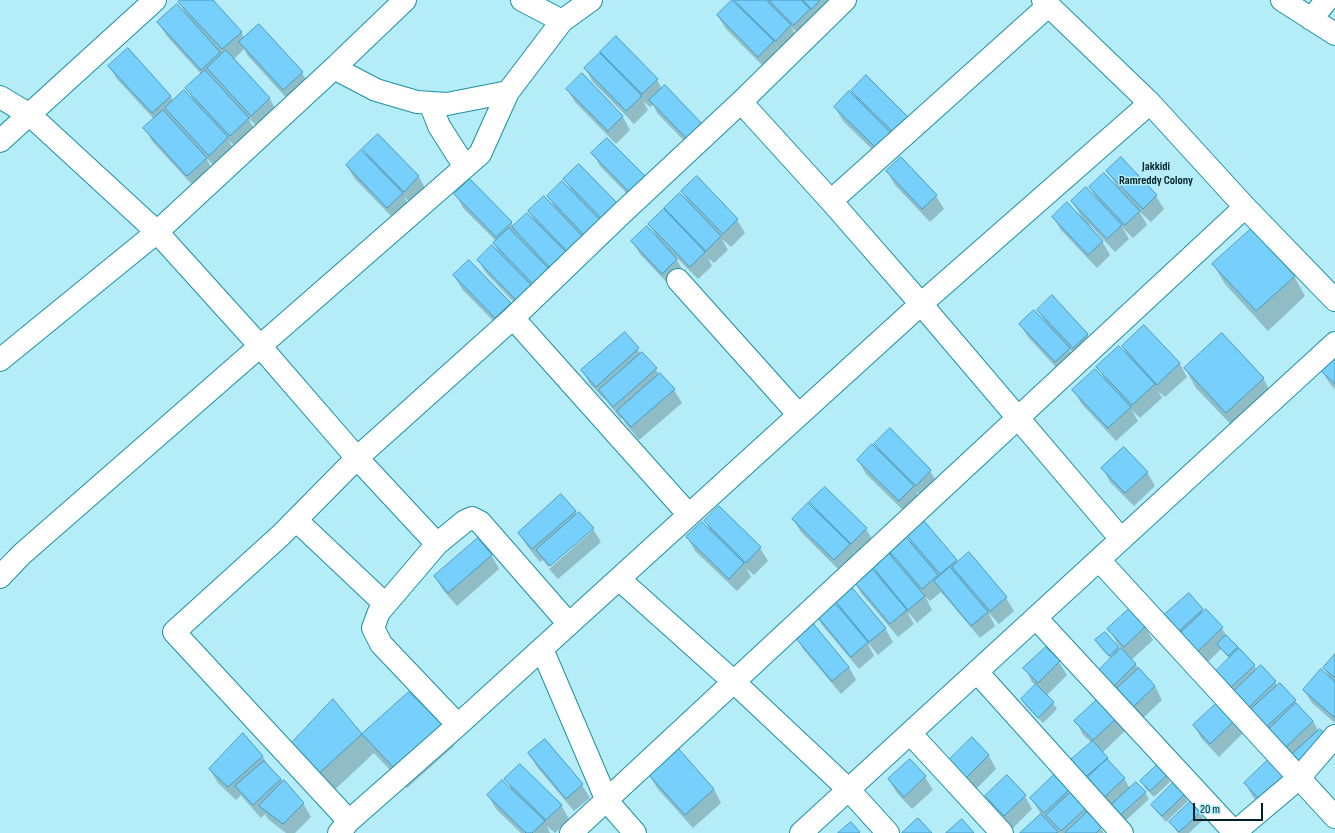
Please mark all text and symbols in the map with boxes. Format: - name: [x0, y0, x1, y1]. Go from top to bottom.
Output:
- district label: Jakkidi Ramreddy Colony: [1119, 160, 1193, 188]
- scale bar: [1195, 795, 1265, 821]
- text: 20 m: [1200, 802, 1220, 817]

